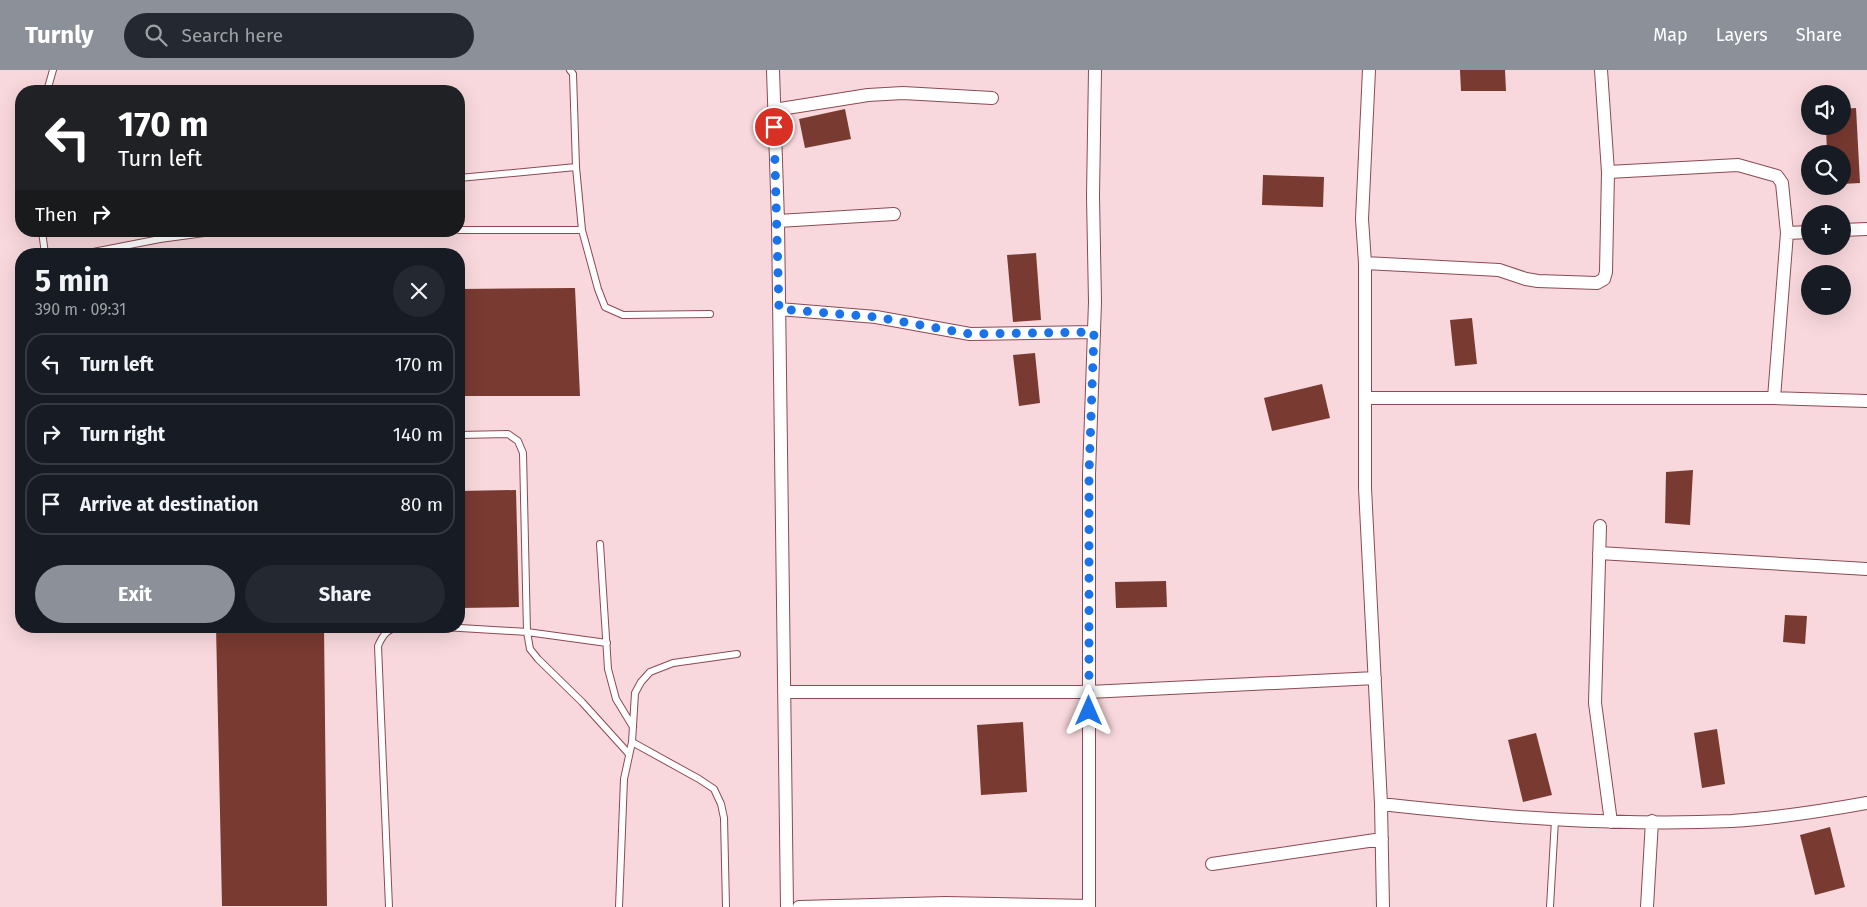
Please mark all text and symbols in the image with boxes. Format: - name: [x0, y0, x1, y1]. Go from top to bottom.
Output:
- search box: [124, 13, 474, 58]
- text: Turnly: [25, 21, 94, 49]
- icon: search: [142, 21, 170, 49]
- text: Search here: [182, 24, 283, 47]
- text: Map: [1653, 24, 1688, 46]
- text: Layers: [1716, 24, 1768, 46]
- text: Share: [1796, 24, 1842, 46]
- map controls: [1801, 85, 1851, 315]
- button: sound: [1801, 85, 1851, 135]
- text: 170 m: [118, 103, 209, 145]
- icon: left: [35, 105, 100, 170]
- pin: [753, 106, 795, 148]
- icon: arrive: [760, 113, 788, 141]
- text: Turn left: [118, 145, 202, 172]
- button: search: [1801, 145, 1851, 195]
- icon: right: [87, 200, 115, 228]
- text: Then: [35, 203, 77, 226]
- button: +: [1801, 205, 1851, 255]
- text: 5 min: [35, 263, 109, 299]
- button: close: [393, 265, 445, 317]
- button: −: [1801, 265, 1851, 315]
- text: 390 m · 09:31: [35, 300, 126, 319]
- icon: left: [37, 350, 65, 378]
- text: Turn left: [80, 353, 154, 376]
- text: 170 m: [395, 353, 443, 376]
- icon: right: [37, 420, 65, 448]
- text: Turn right: [80, 423, 165, 446]
- text: 140 m: [393, 423, 443, 446]
- icon: arrive: [37, 490, 65, 518]
- text: Arrive at destination: [80, 493, 259, 516]
- text: 80 m: [401, 493, 443, 516]
- button: Exit: [35, 565, 235, 623]
- button: Share: [245, 565, 445, 623]
- position arrow: [1062, 684, 1114, 736]

